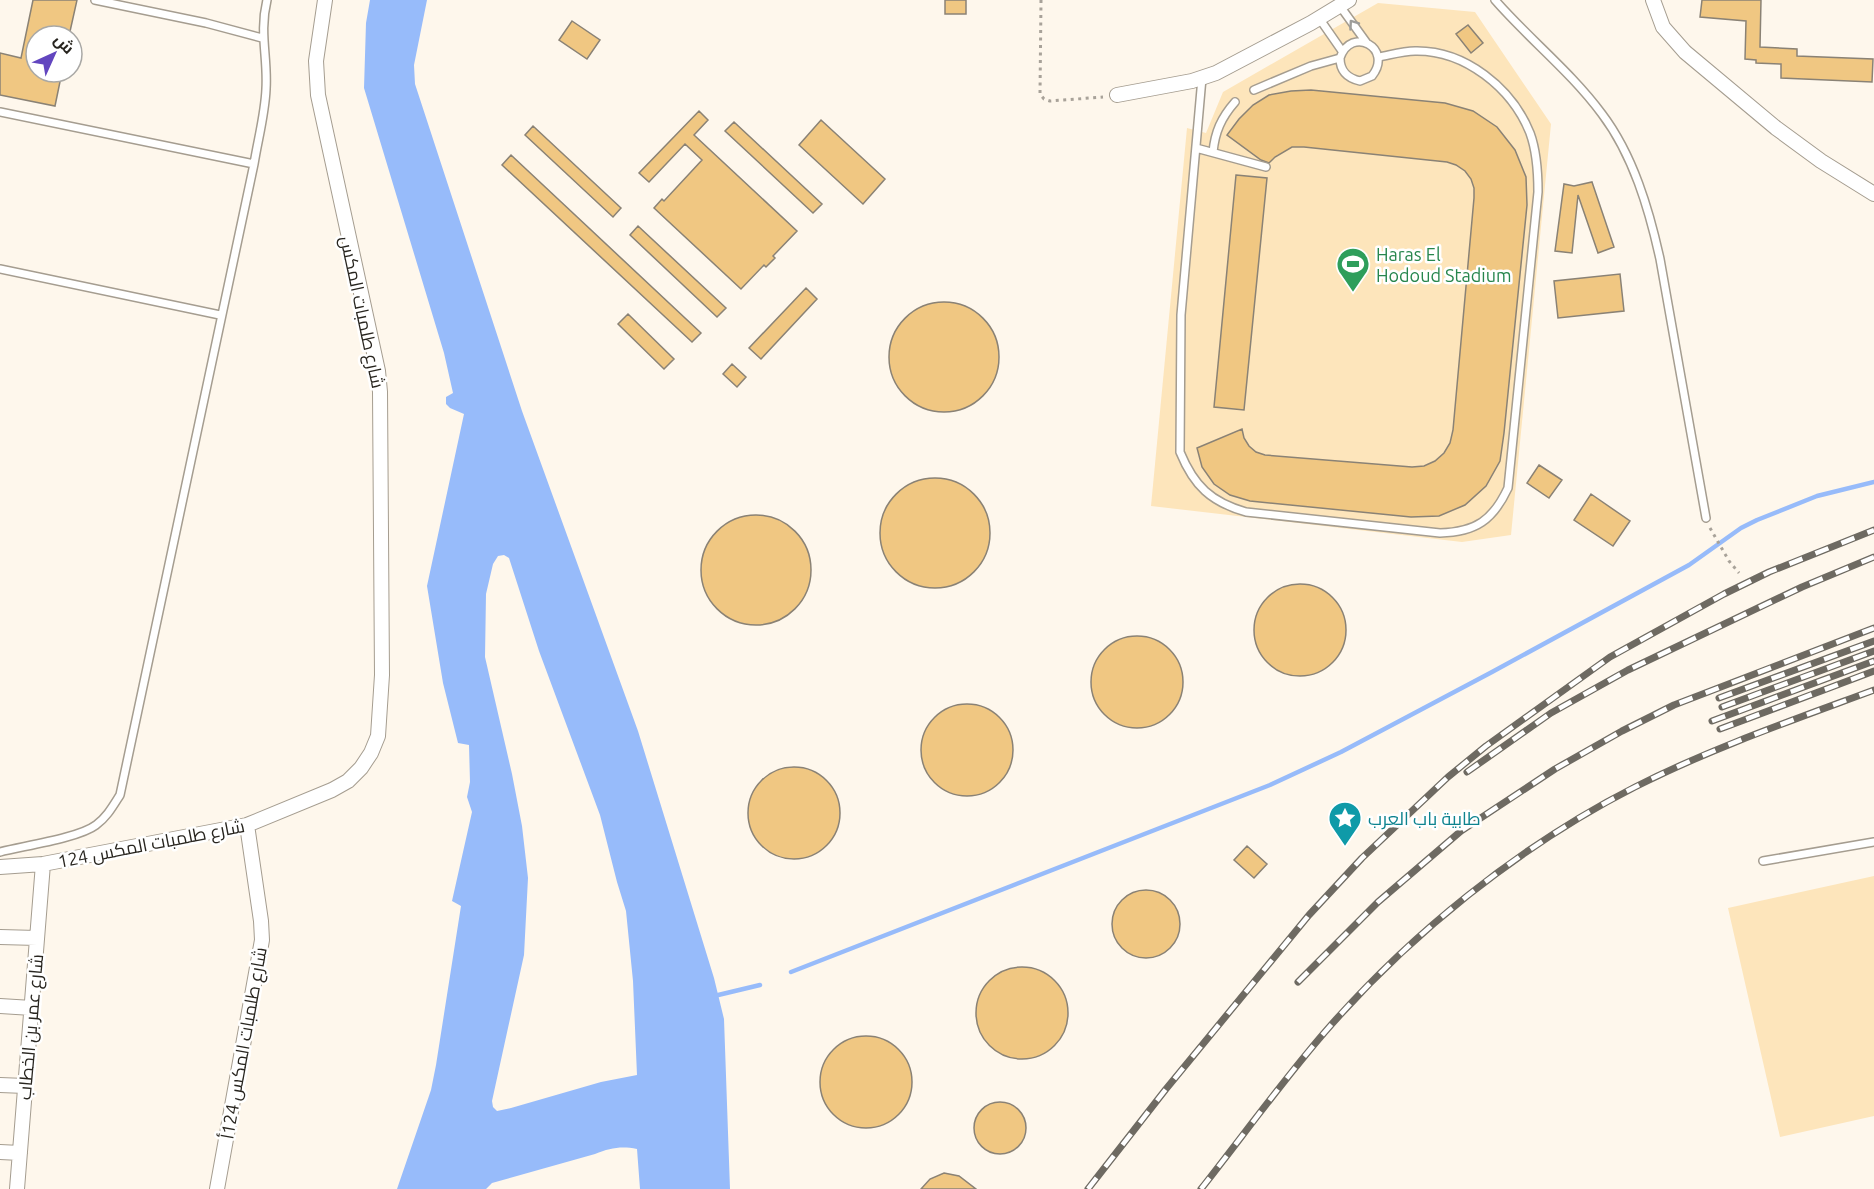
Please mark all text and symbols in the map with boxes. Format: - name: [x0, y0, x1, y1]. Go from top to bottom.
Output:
- one-way arrow: [1349, 19, 1360, 30]
- north arrow: [24, 24, 84, 84]
- text: ش: [50, 30, 78, 58]
- street label: شارع طلمبات المكس: [334, 234, 389, 391]
- place label: Haras El Hodoud Stadium: [1376, 244, 1512, 285]
- sports icon: Haras El Hodoud Stadium: [1335, 246, 1371, 293]
- place icon: طابية باب العرب: [1327, 800, 1363, 847]
- place label: طابية باب العرب: [1368, 808, 1481, 830]
- street label: شارع طلمبات المكس 124: [56, 815, 247, 874]
- street label: شارع طلمبات المكس 124أ: [216, 945, 273, 1141]
- street label: شارع عمر بن الخطاب: [14, 953, 49, 1101]

